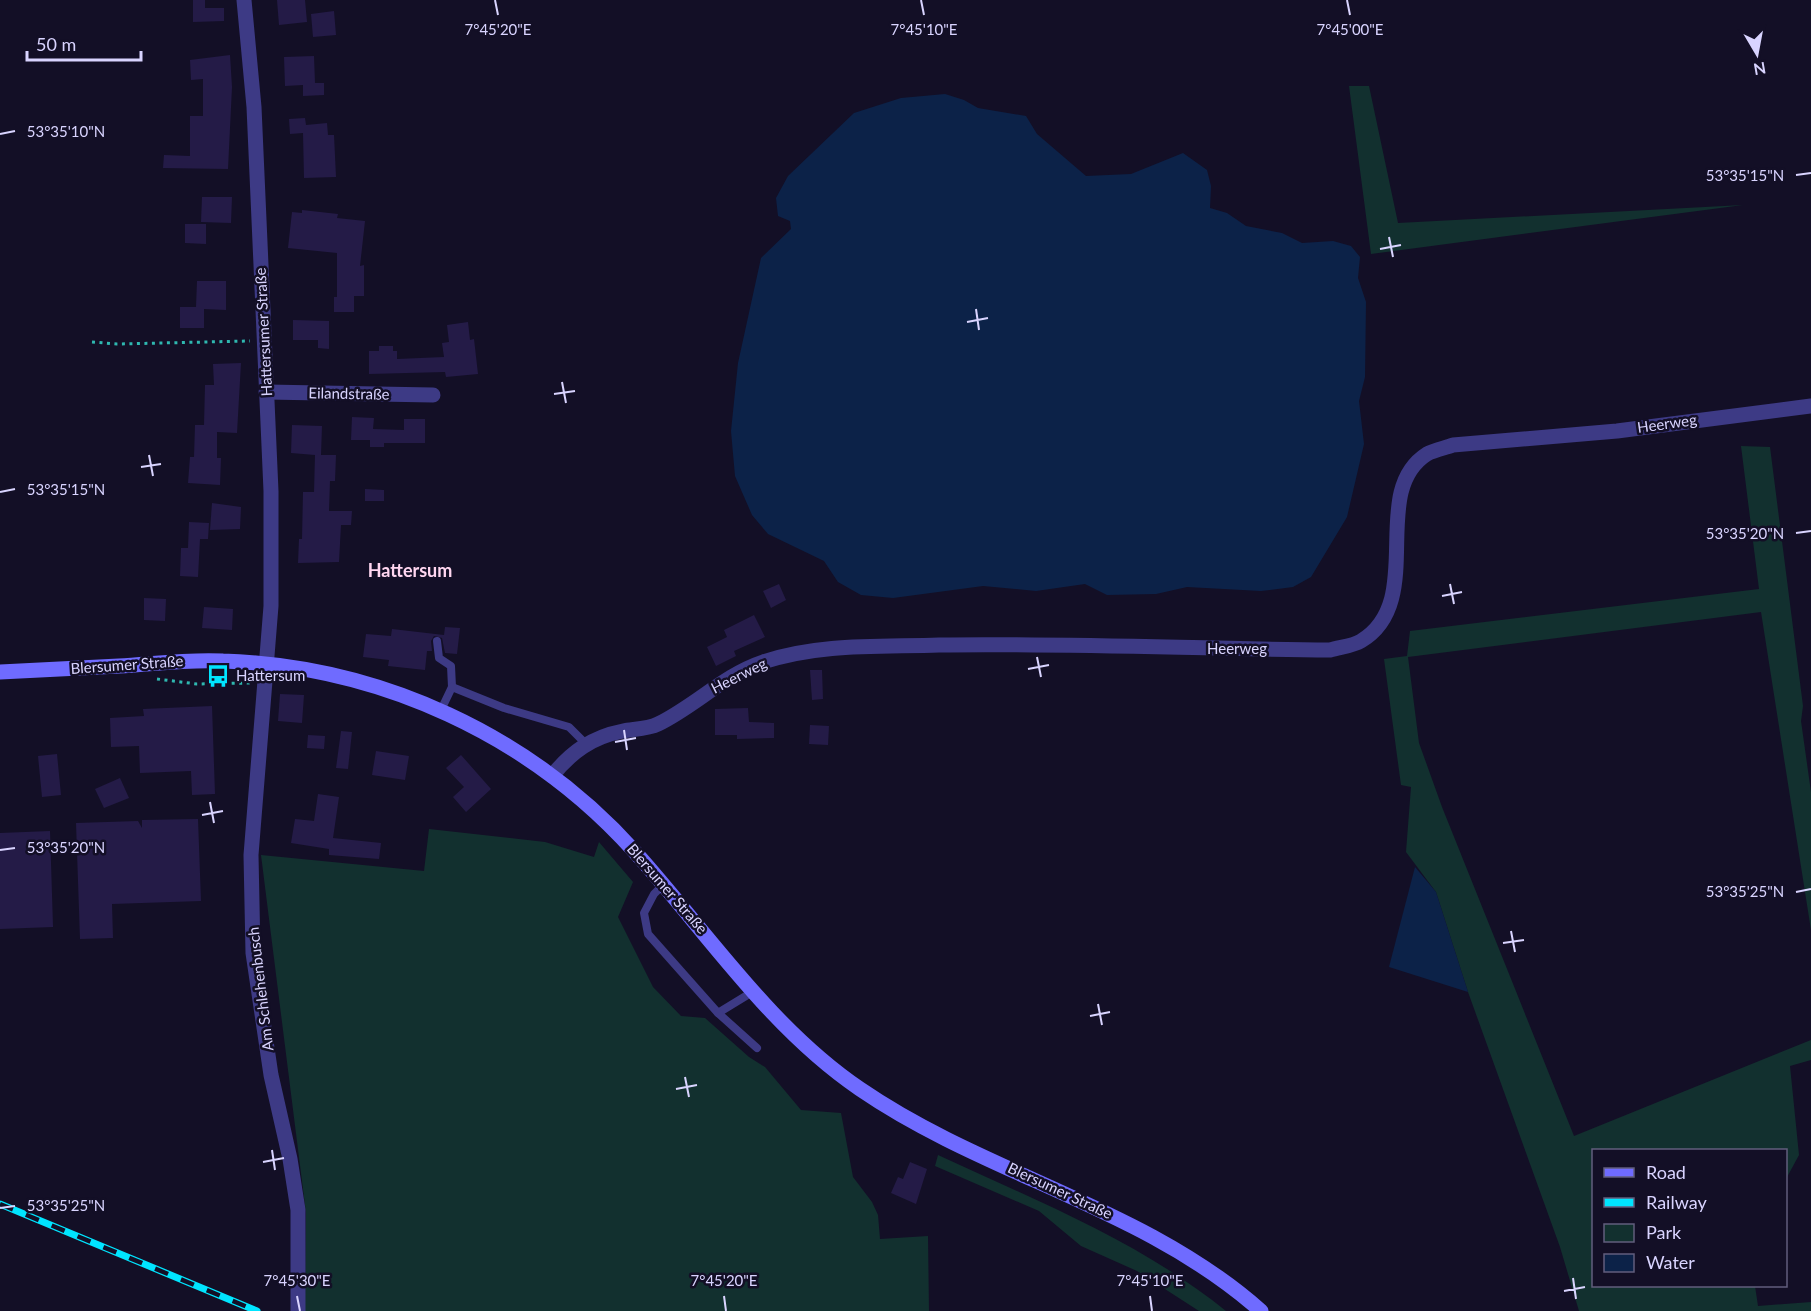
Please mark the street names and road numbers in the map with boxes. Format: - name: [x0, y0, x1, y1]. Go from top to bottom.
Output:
- street label: Hattersumer Straße: [251, 267, 275, 397]
- street label: Eilandstraße: [308, 383, 390, 403]
- street label: Heerweg: [1636, 410, 1698, 436]
- street label: Heerweg: [1207, 639, 1267, 657]
- street label: Blersumer Straße: [70, 651, 184, 677]
- street label: Heerweg: [708, 653, 770, 697]
- street label: Blersumer Straße: [624, 840, 712, 937]
- street label: Am Schlehenbusch: [243, 926, 277, 1052]
- street label: Blersumer Straße: [1005, 1158, 1116, 1222]

